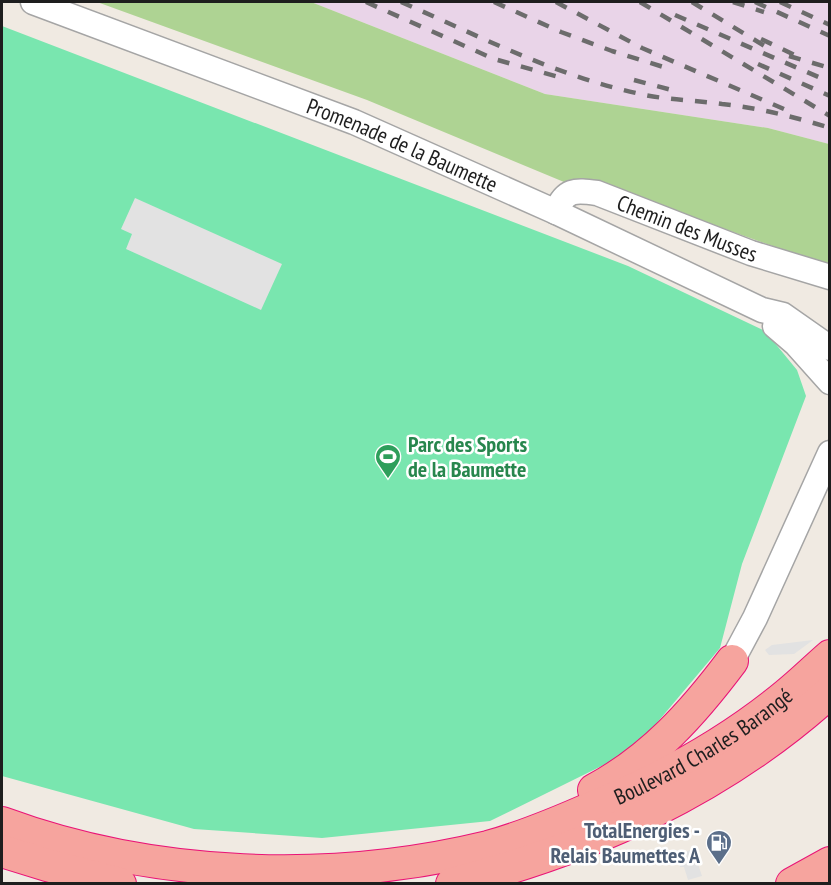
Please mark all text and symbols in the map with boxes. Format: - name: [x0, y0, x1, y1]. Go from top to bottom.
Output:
- street label: Promenade de la Baumette: [303, 92, 502, 198]
- street label: Chemin des Musses: [613, 188, 760, 268]
- place label: Parc des Sports de la Baumette: [408, 430, 527, 483]
- sports icon: Parc des Sports de la Baumette: [373, 442, 403, 480]
- street label: Boulevard Charles Barangé: [610, 682, 798, 811]
- place label: TotalEnergies - Relais Baumettes A: [551, 816, 701, 869]
- fuel station icon: TotalEnergies - Relais Baumettes A: [704, 828, 734, 866]

